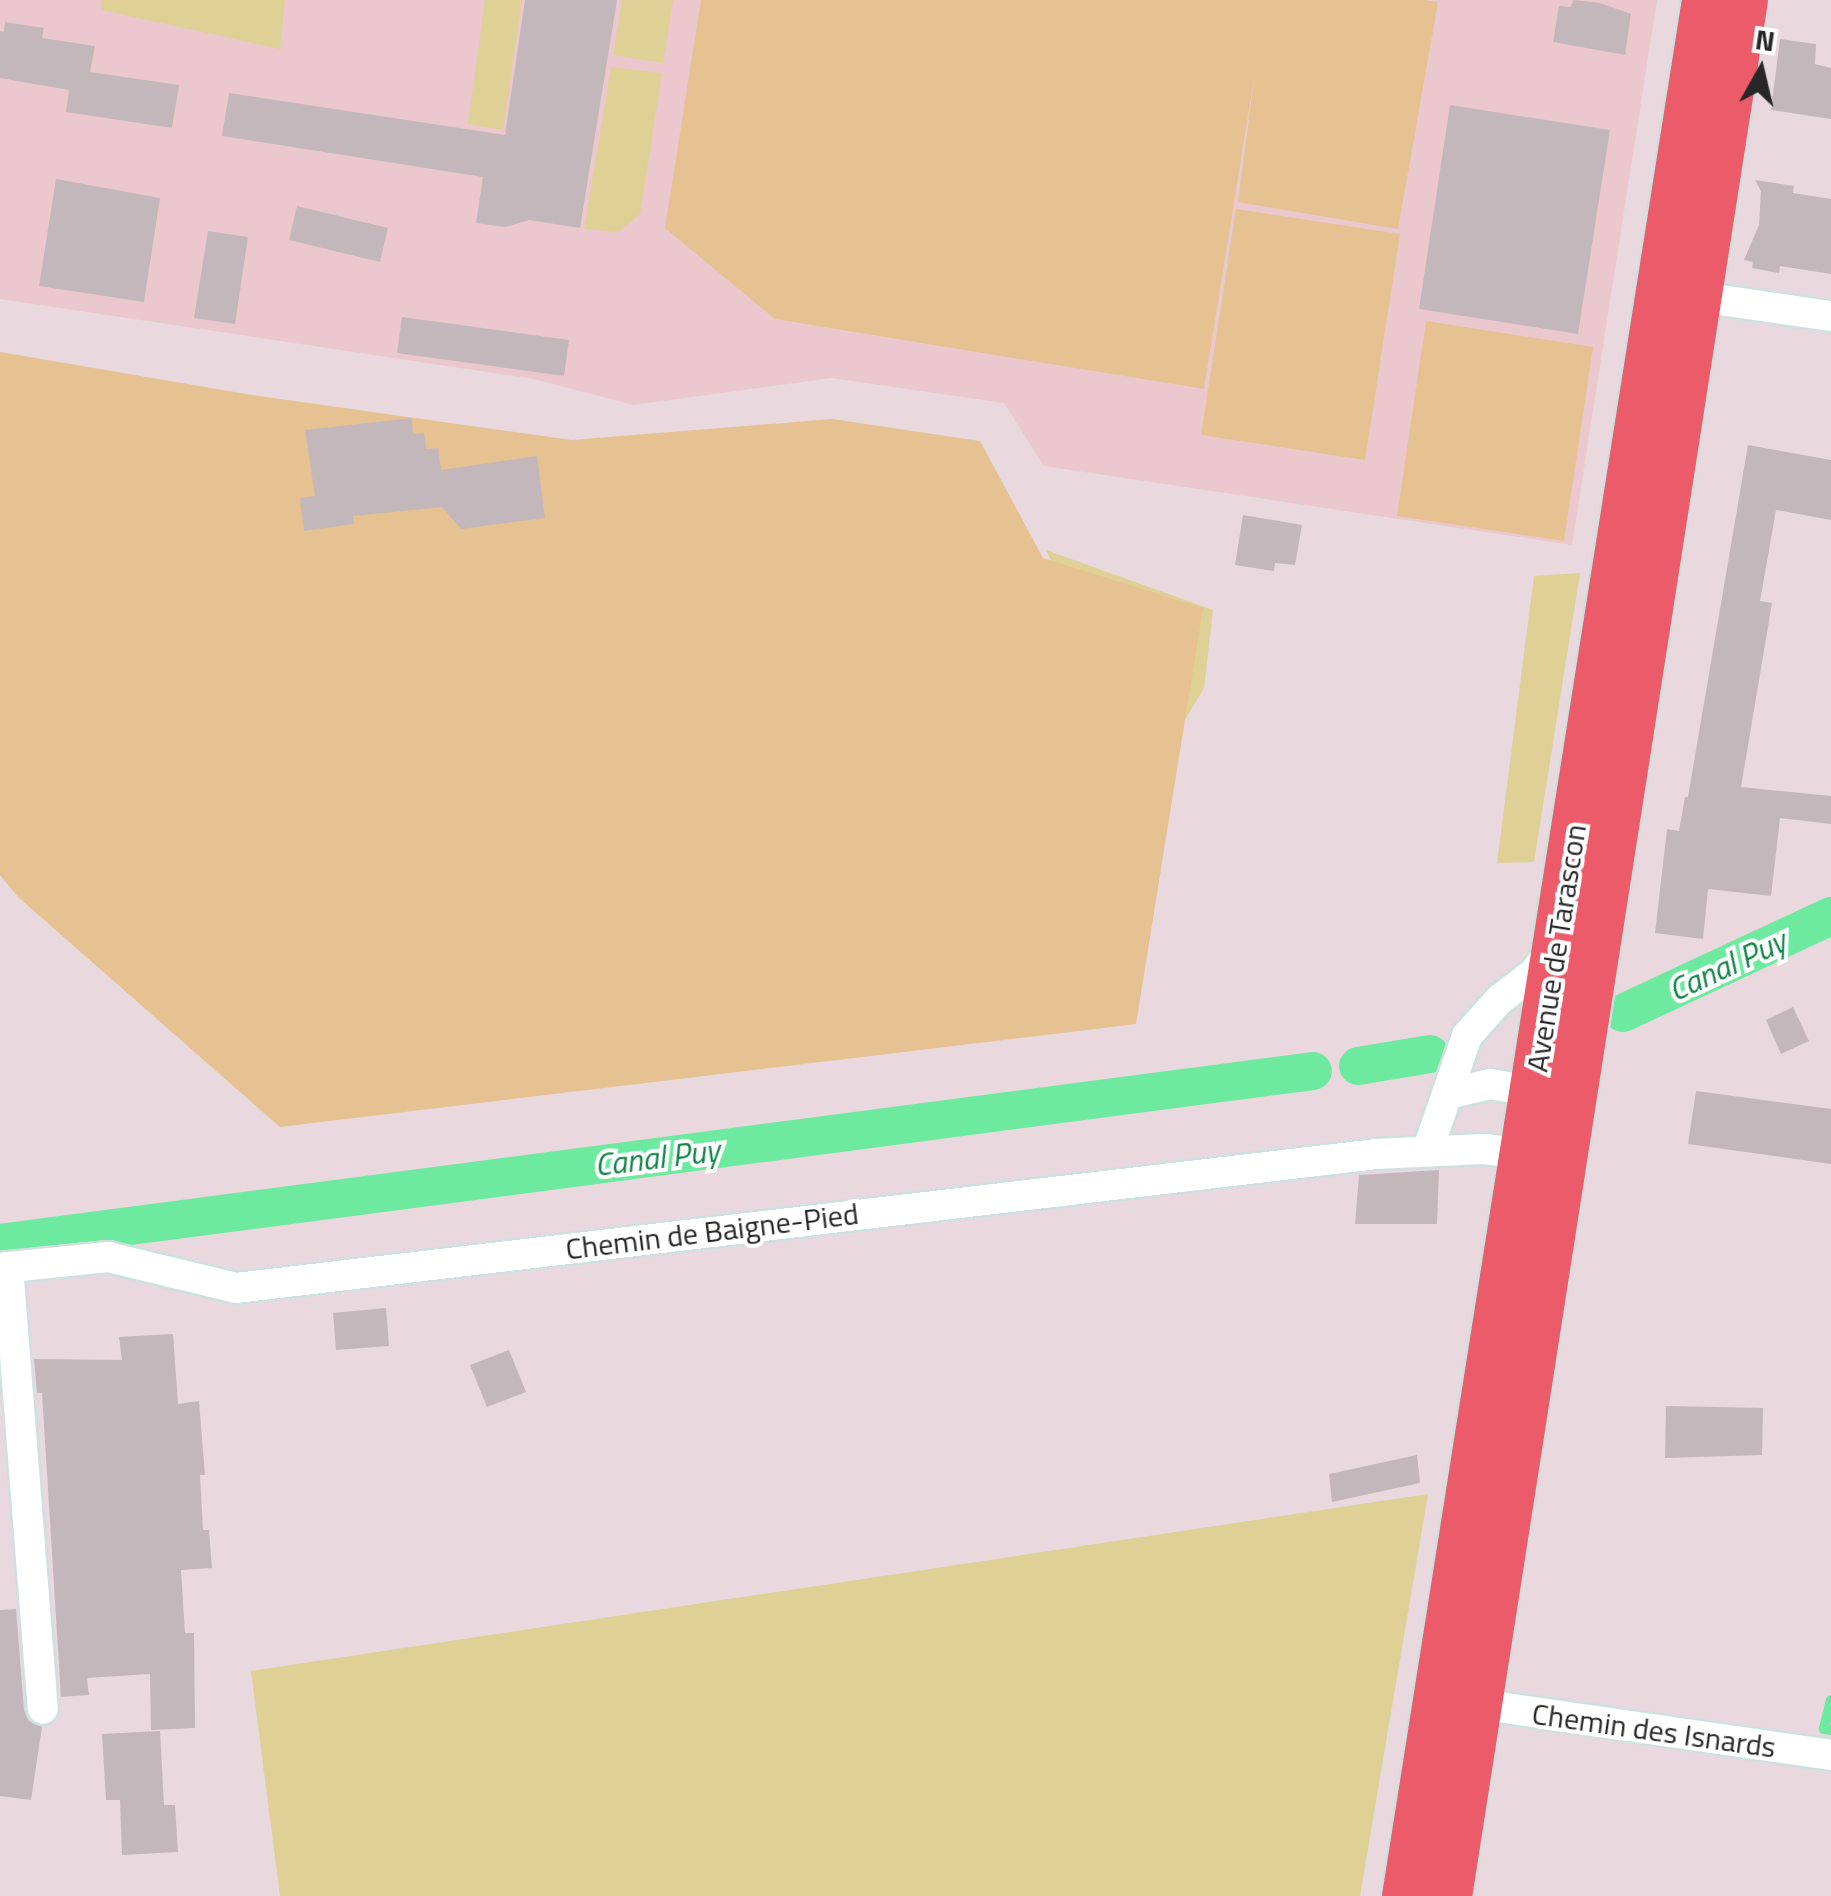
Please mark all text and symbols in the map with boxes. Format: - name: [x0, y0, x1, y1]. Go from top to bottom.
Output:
- text: N: [1753, 17, 1778, 62]
- north arrow: [1711, 20, 1811, 120]
- street label: Avenue de Tarascon: [1519, 822, 1593, 1074]
- water label: Canal Puy: [1662, 921, 1792, 1009]
- water label: Canal Puy: [592, 1130, 722, 1184]
- street label: Chemin de Baigne-Pied: [563, 1195, 861, 1267]
- street label: Chemin des Isnards: [1530, 1695, 1778, 1765]

